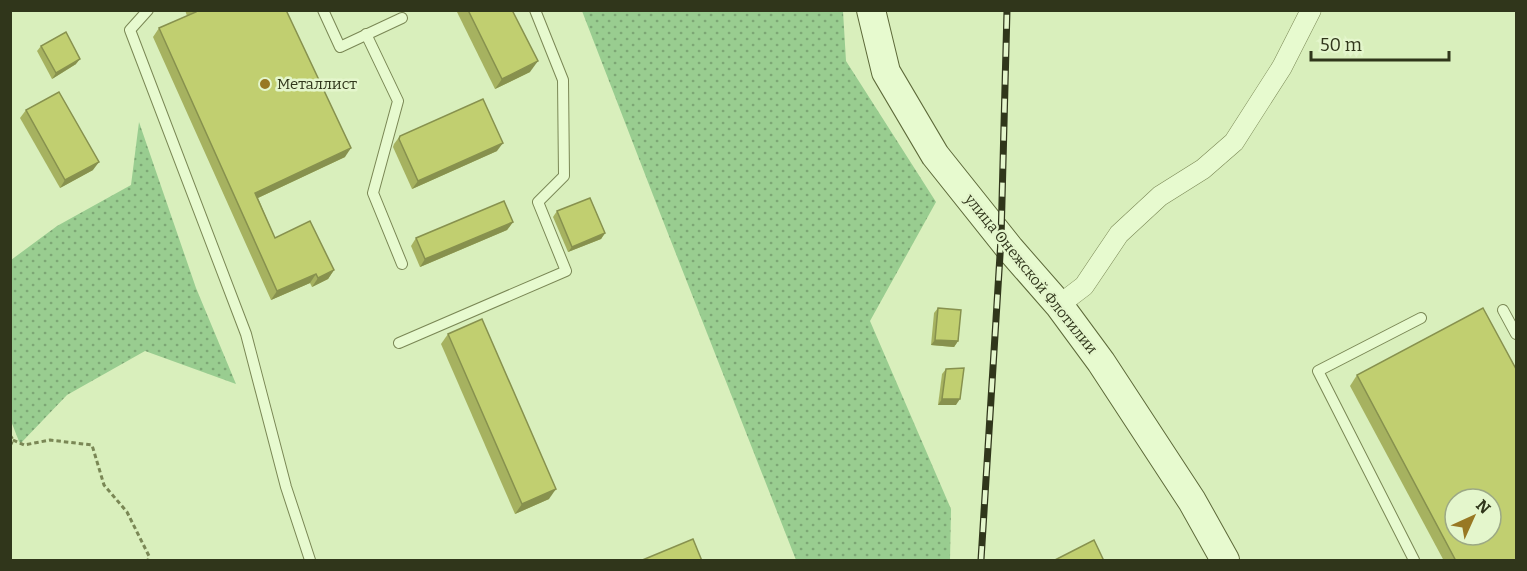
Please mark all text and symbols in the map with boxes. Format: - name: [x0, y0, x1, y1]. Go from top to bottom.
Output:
- scale bar: [1311, 24, 1449, 62]
- text: 50 m: [1320, 34, 1362, 56]
- place label: Металлист: [277, 75, 357, 93]
- marker: Металлист: [258, 77, 272, 91]
- street label: улица Онежской Флотилии: [960, 190, 1101, 358]
- north arrow: [1443, 487, 1503, 547]
- text: N: [1472, 496, 1494, 518]

